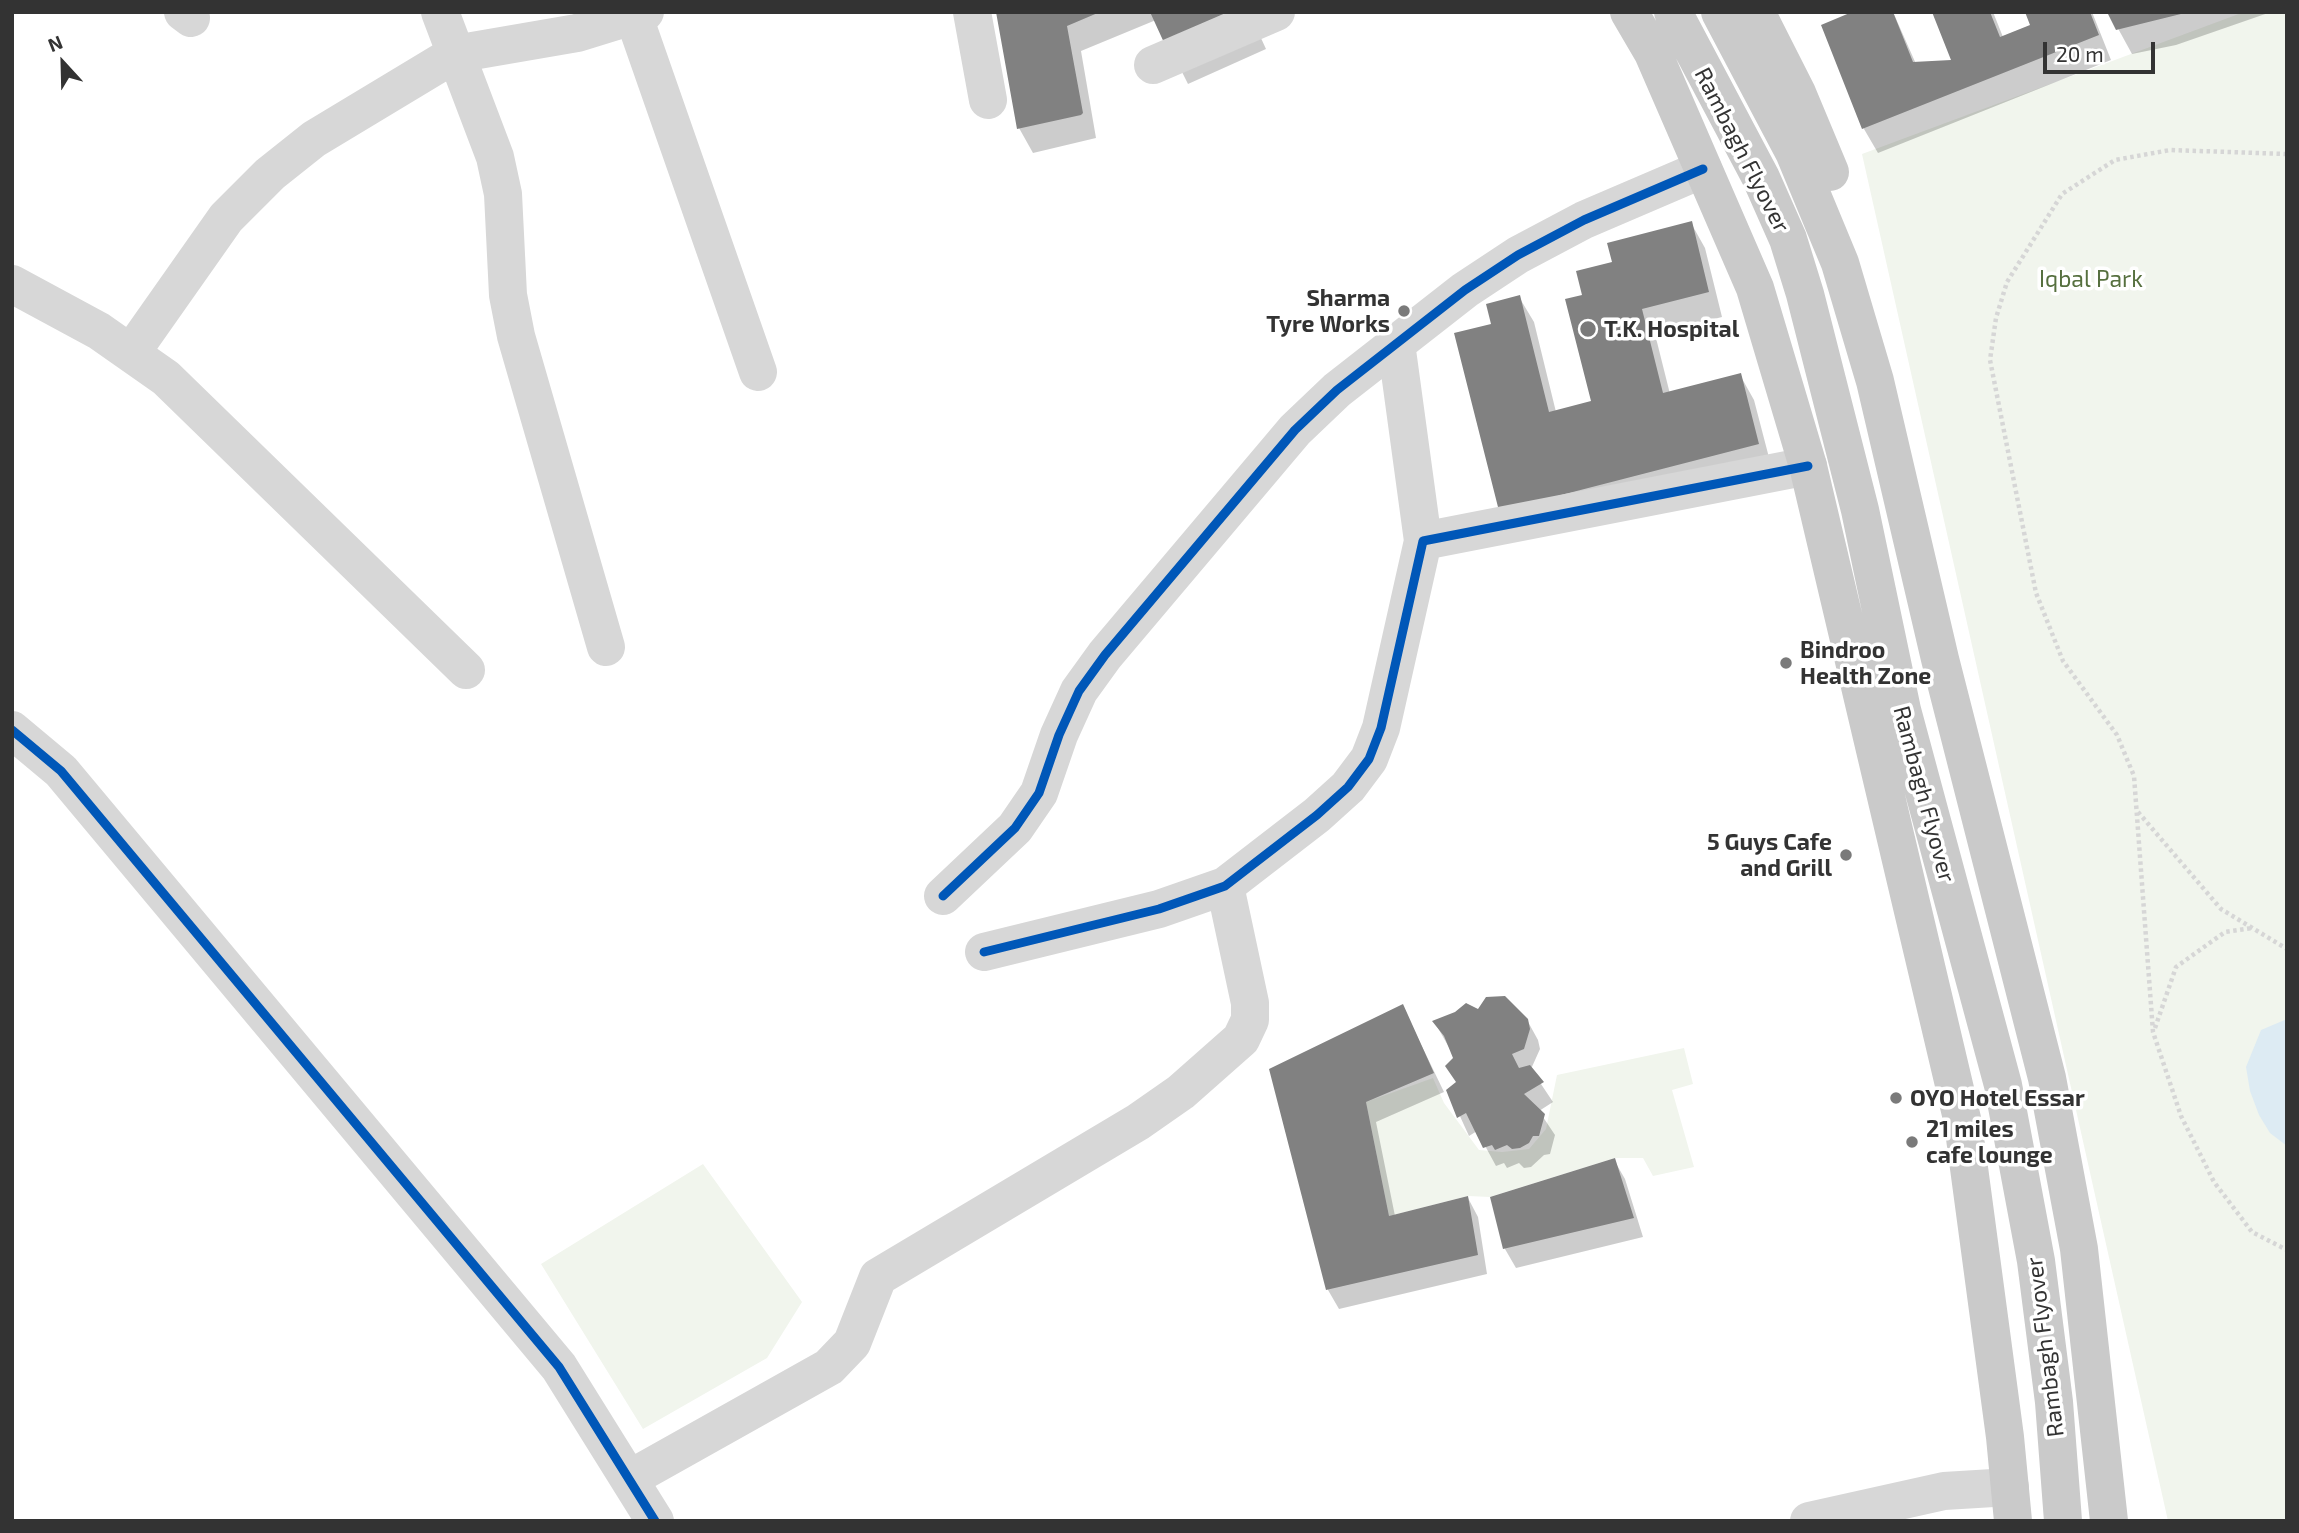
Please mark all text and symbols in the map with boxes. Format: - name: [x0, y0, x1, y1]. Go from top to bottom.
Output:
- north arrow: [28, 28, 98, 98]
- scale bar: [2047, 28, 2159, 72]
- text: N: [44, 30, 66, 56]
- text: 20 m: [2056, 41, 2104, 66]
- street label: Rambagh Flyover: [1689, 63, 1795, 237]
- park label: Iqbal Park: [2039, 265, 2143, 293]
- place label: Sharma Tyre Works: [1266, 284, 1390, 338]
- marker: Sharma Tyre Works: [1396, 303, 1412, 319]
- place label: T.K. Hospital: [1604, 315, 1739, 343]
- marker: T.K. Hospital: [1578, 319, 1598, 339]
- place label: Bindroo Health Zone: [1800, 636, 1931, 690]
- marker: Bindroo Health Zone: [1778, 655, 1794, 671]
- street label: Rambagh Flyover: [1887, 703, 1961, 885]
- place label: 5 Guys Cafe and Grill: [1707, 828, 1832, 882]
- marker: 5 Guys Cafe and Grill: [1838, 847, 1854, 863]
- place label: OYO Hotel Essar: [1910, 1084, 2085, 1112]
- marker: OYO Hotel Essar: [1888, 1090, 1904, 1106]
- place label: 21 miles cafe lounge: [1926, 1115, 2053, 1169]
- marker: 21 miles cafe lounge: [1904, 1134, 1920, 1150]
- street label: Rambagh Flyover: [2020, 1255, 2070, 1439]

